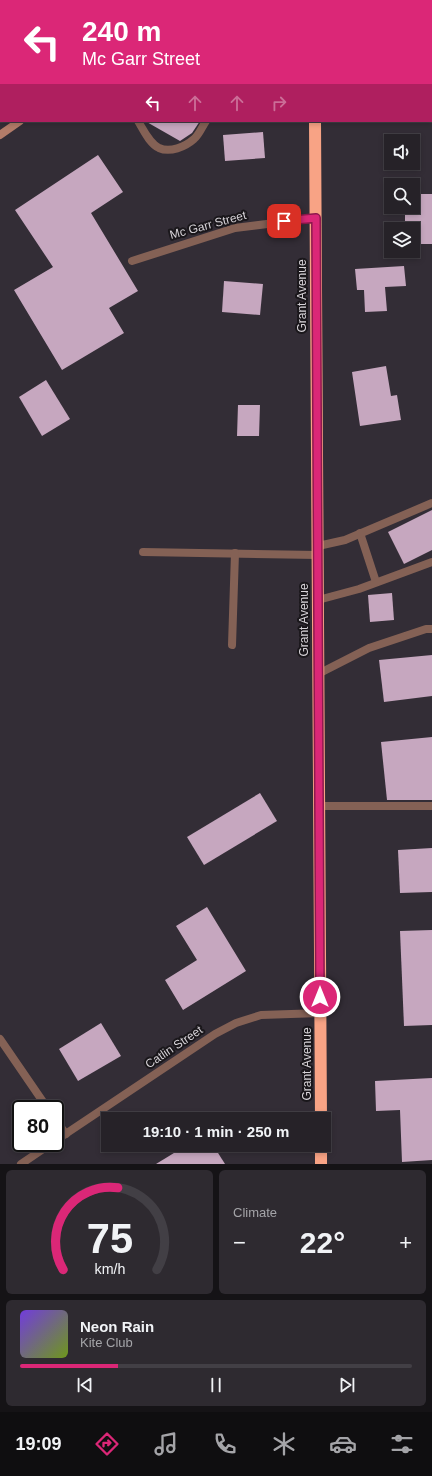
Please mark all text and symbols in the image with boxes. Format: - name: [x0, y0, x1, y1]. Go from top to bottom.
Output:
- icon: left: [16, 16, 68, 68]
- text: 240 m: [82, 16, 161, 47]
- text: Mc Garr Street: [82, 49, 200, 69]
- icon: left: [142, 92, 164, 114]
- icon: ahead: [184, 92, 206, 114]
- icon: ahead: [226, 92, 248, 114]
- icon: right: [268, 92, 290, 114]
- map controls: [384, 134, 420, 258]
- button: sound: [384, 134, 420, 170]
- button: search: [384, 178, 420, 214]
- pin: [267, 204, 301, 238]
- street label: Mc Garr Street: [168, 208, 248, 242]
- icon: arrive: [273, 210, 295, 232]
- button: layers: [384, 222, 420, 258]
- street label: Grant Avenue: [295, 259, 309, 333]
- street label: Grant Avenue: [297, 583, 311, 657]
- position arrow: [299, 976, 341, 1018]
- street label: Catlin Street: [143, 1022, 206, 1071]
- street label: Grant Avenue: [300, 1027, 314, 1101]
- speed limit sign: 80: [12, 1100, 64, 1152]
- text: 19:10 · 1 min · 250 m: [143, 1123, 289, 1140]
- text: Climate: [233, 1205, 277, 1220]
- text: 75: [86, 1215, 133, 1262]
- text: 22°: [300, 1226, 345, 1259]
- text: −: [233, 1230, 246, 1255]
- text: +: [399, 1230, 412, 1255]
- text: km/h: [94, 1261, 125, 1277]
- text: Neon Rain: [80, 1318, 154, 1335]
- text: Kite Club: [80, 1335, 133, 1350]
- icon: previous: [74, 1374, 96, 1396]
- icon: pause: [205, 1374, 227, 1396]
- icon: next: [336, 1374, 358, 1396]
- icon: directions: [93, 1430, 121, 1458]
- icon: music: [152, 1430, 180, 1458]
- icon: phone: [211, 1430, 239, 1458]
- icon: climate: [270, 1430, 298, 1458]
- icon: car: [329, 1430, 357, 1458]
- icon: filters: [388, 1430, 416, 1458]
- text: 19:09: [16, 1434, 62, 1454]

